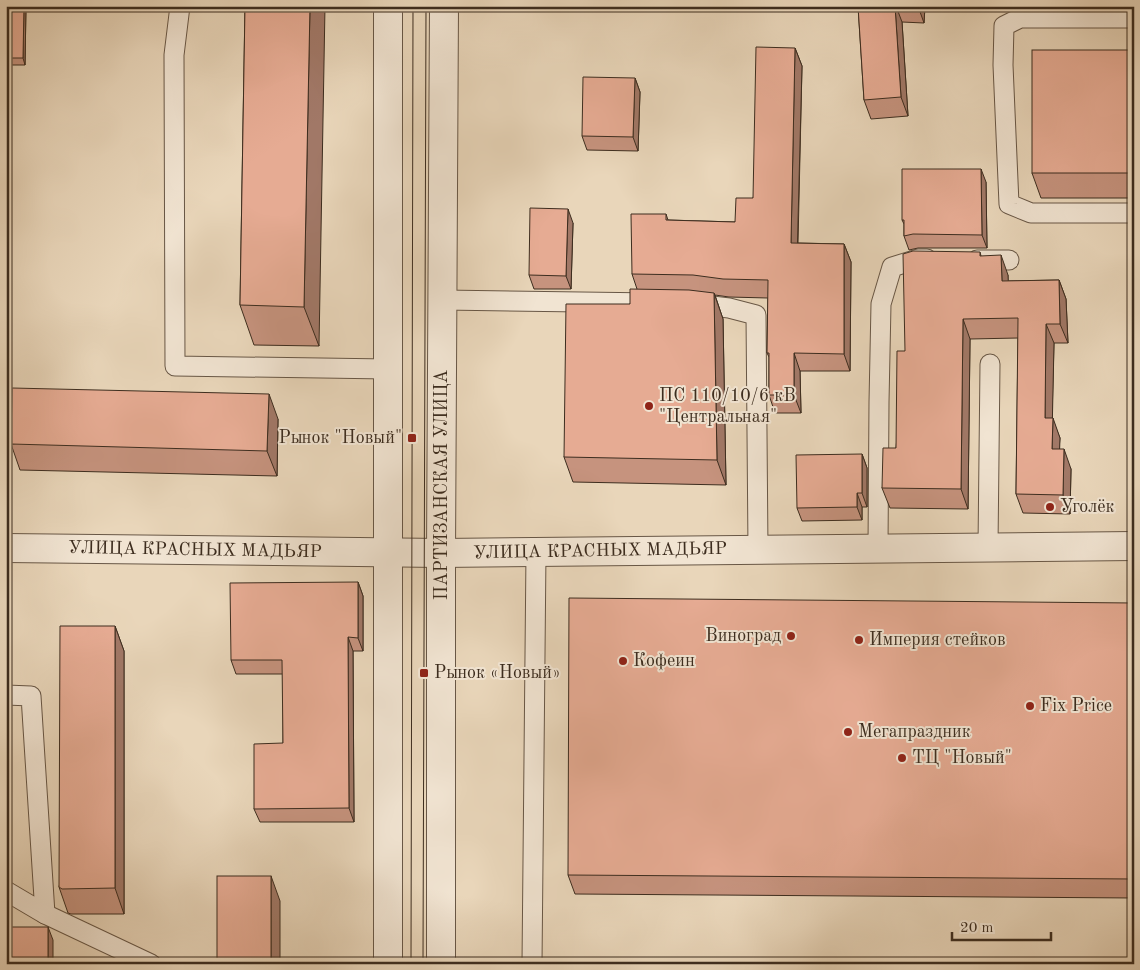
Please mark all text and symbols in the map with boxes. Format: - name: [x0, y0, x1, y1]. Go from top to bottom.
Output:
- street label: ПАРТИЗАНСКАЯ УЛИЦА: [433, 369, 451, 600]
- place label: ПС 110/10/6 кВ "Центральная": [659, 387, 796, 426]
- marker: ПС 110/10/6 кВ "Центральная": [643, 400, 655, 412]
- place label: Рынок "Новый": [278, 429, 402, 447]
- marker: Рынок "Новый": [406, 432, 418, 444]
- place label: Уголёк: [1060, 498, 1115, 516]
- marker: Уголёк: [1044, 501, 1056, 513]
- street label: УЛИЦА КРАСНЫХ МАДЬЯР: [68, 539, 322, 561]
- street label: УЛИЦА КРАСНЫХ МАДЬЯР: [473, 540, 727, 562]
- place label: Виноград: [705, 627, 781, 645]
- marker: Виноград: [785, 630, 797, 642]
- place label: Империя стейков: [869, 631, 1006, 649]
- marker: Империя стейков: [853, 634, 865, 646]
- place label: Кофеин: [633, 652, 695, 671]
- marker: Кофеин: [617, 655, 629, 667]
- place label: Рынок «Новый»: [434, 664, 561, 682]
- marker: Рынок «Новый»: [418, 667, 430, 679]
- place label: Fix Price: [1040, 697, 1112, 715]
- marker: Fix Price: [1024, 700, 1036, 712]
- place label: Мегапраздник: [858, 723, 971, 741]
- marker: Мегапраздник: [842, 726, 854, 738]
- place label: ТЦ "Новый": [912, 749, 1012, 767]
- marker: ТЦ "Новый": [896, 752, 908, 764]
- scale bar: [952, 910, 1051, 942]
- text: 20 m: [960, 921, 994, 936]

